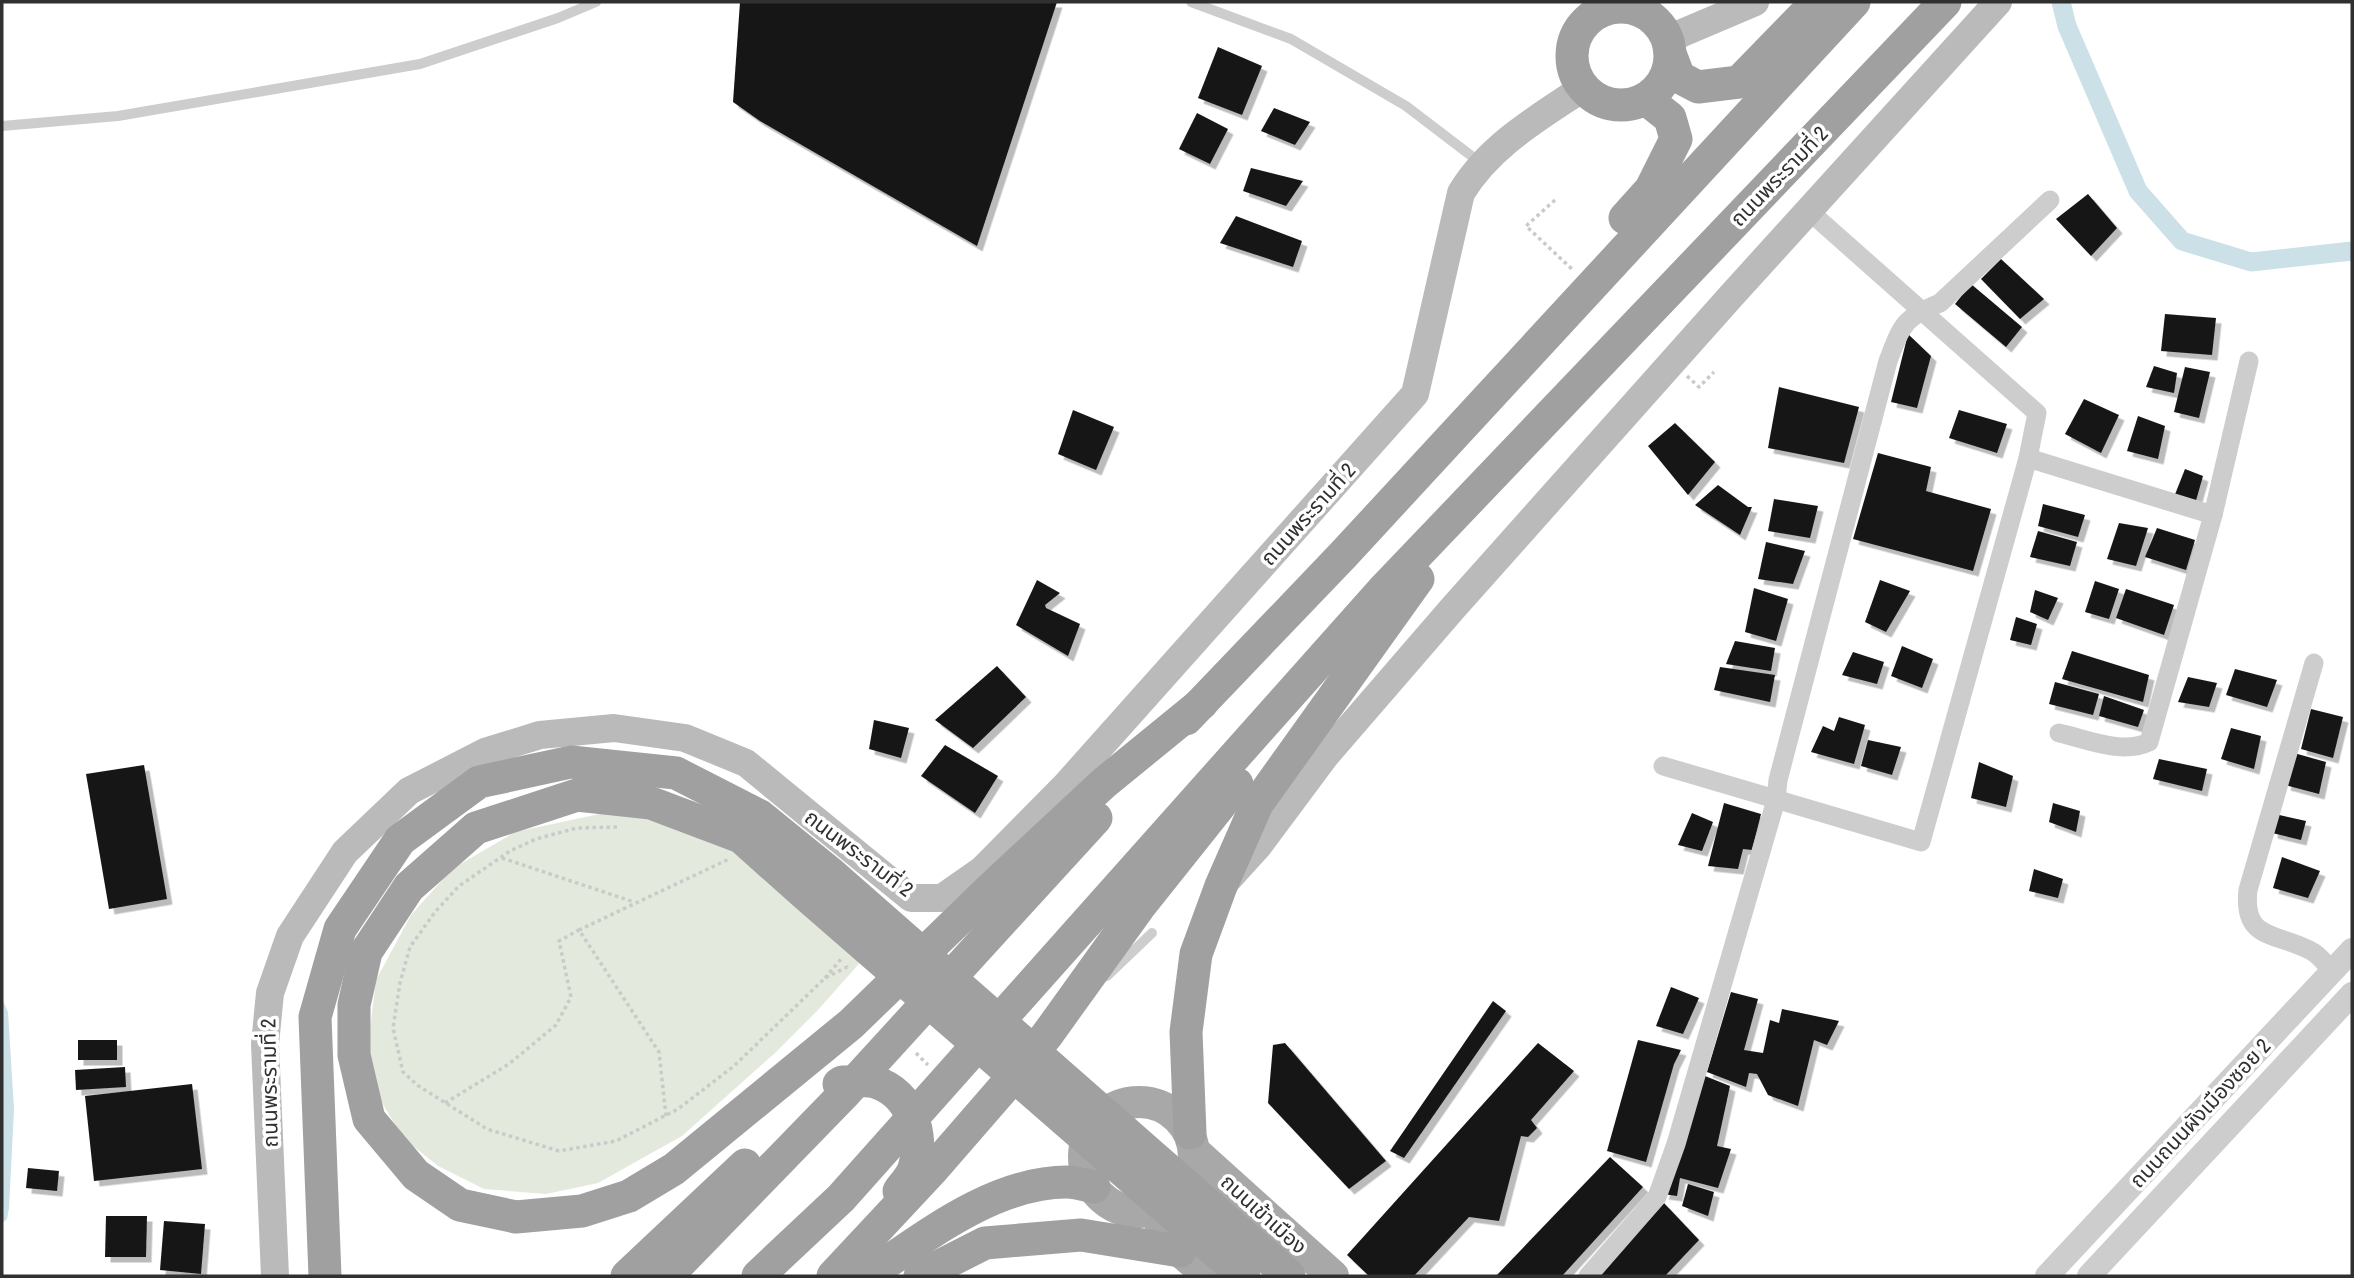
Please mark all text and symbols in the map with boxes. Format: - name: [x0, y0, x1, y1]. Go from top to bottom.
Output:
- street label: ถนนพระรามที่ 2: [1724, 119, 1834, 233]
- street label: ถนนพระรามที่ 2: [1254, 456, 1362, 572]
- street label: ถนนพระรามที่ 2: [799, 803, 919, 903]
- street label: ถนนพระรามที่ 2: [253, 1018, 285, 1148]
- street label: ถนนถนนผังเมืองซอย 2: [2123, 1032, 2277, 1194]
- street label: ถนนเข้าเมือง: [1215, 1168, 1313, 1260]

